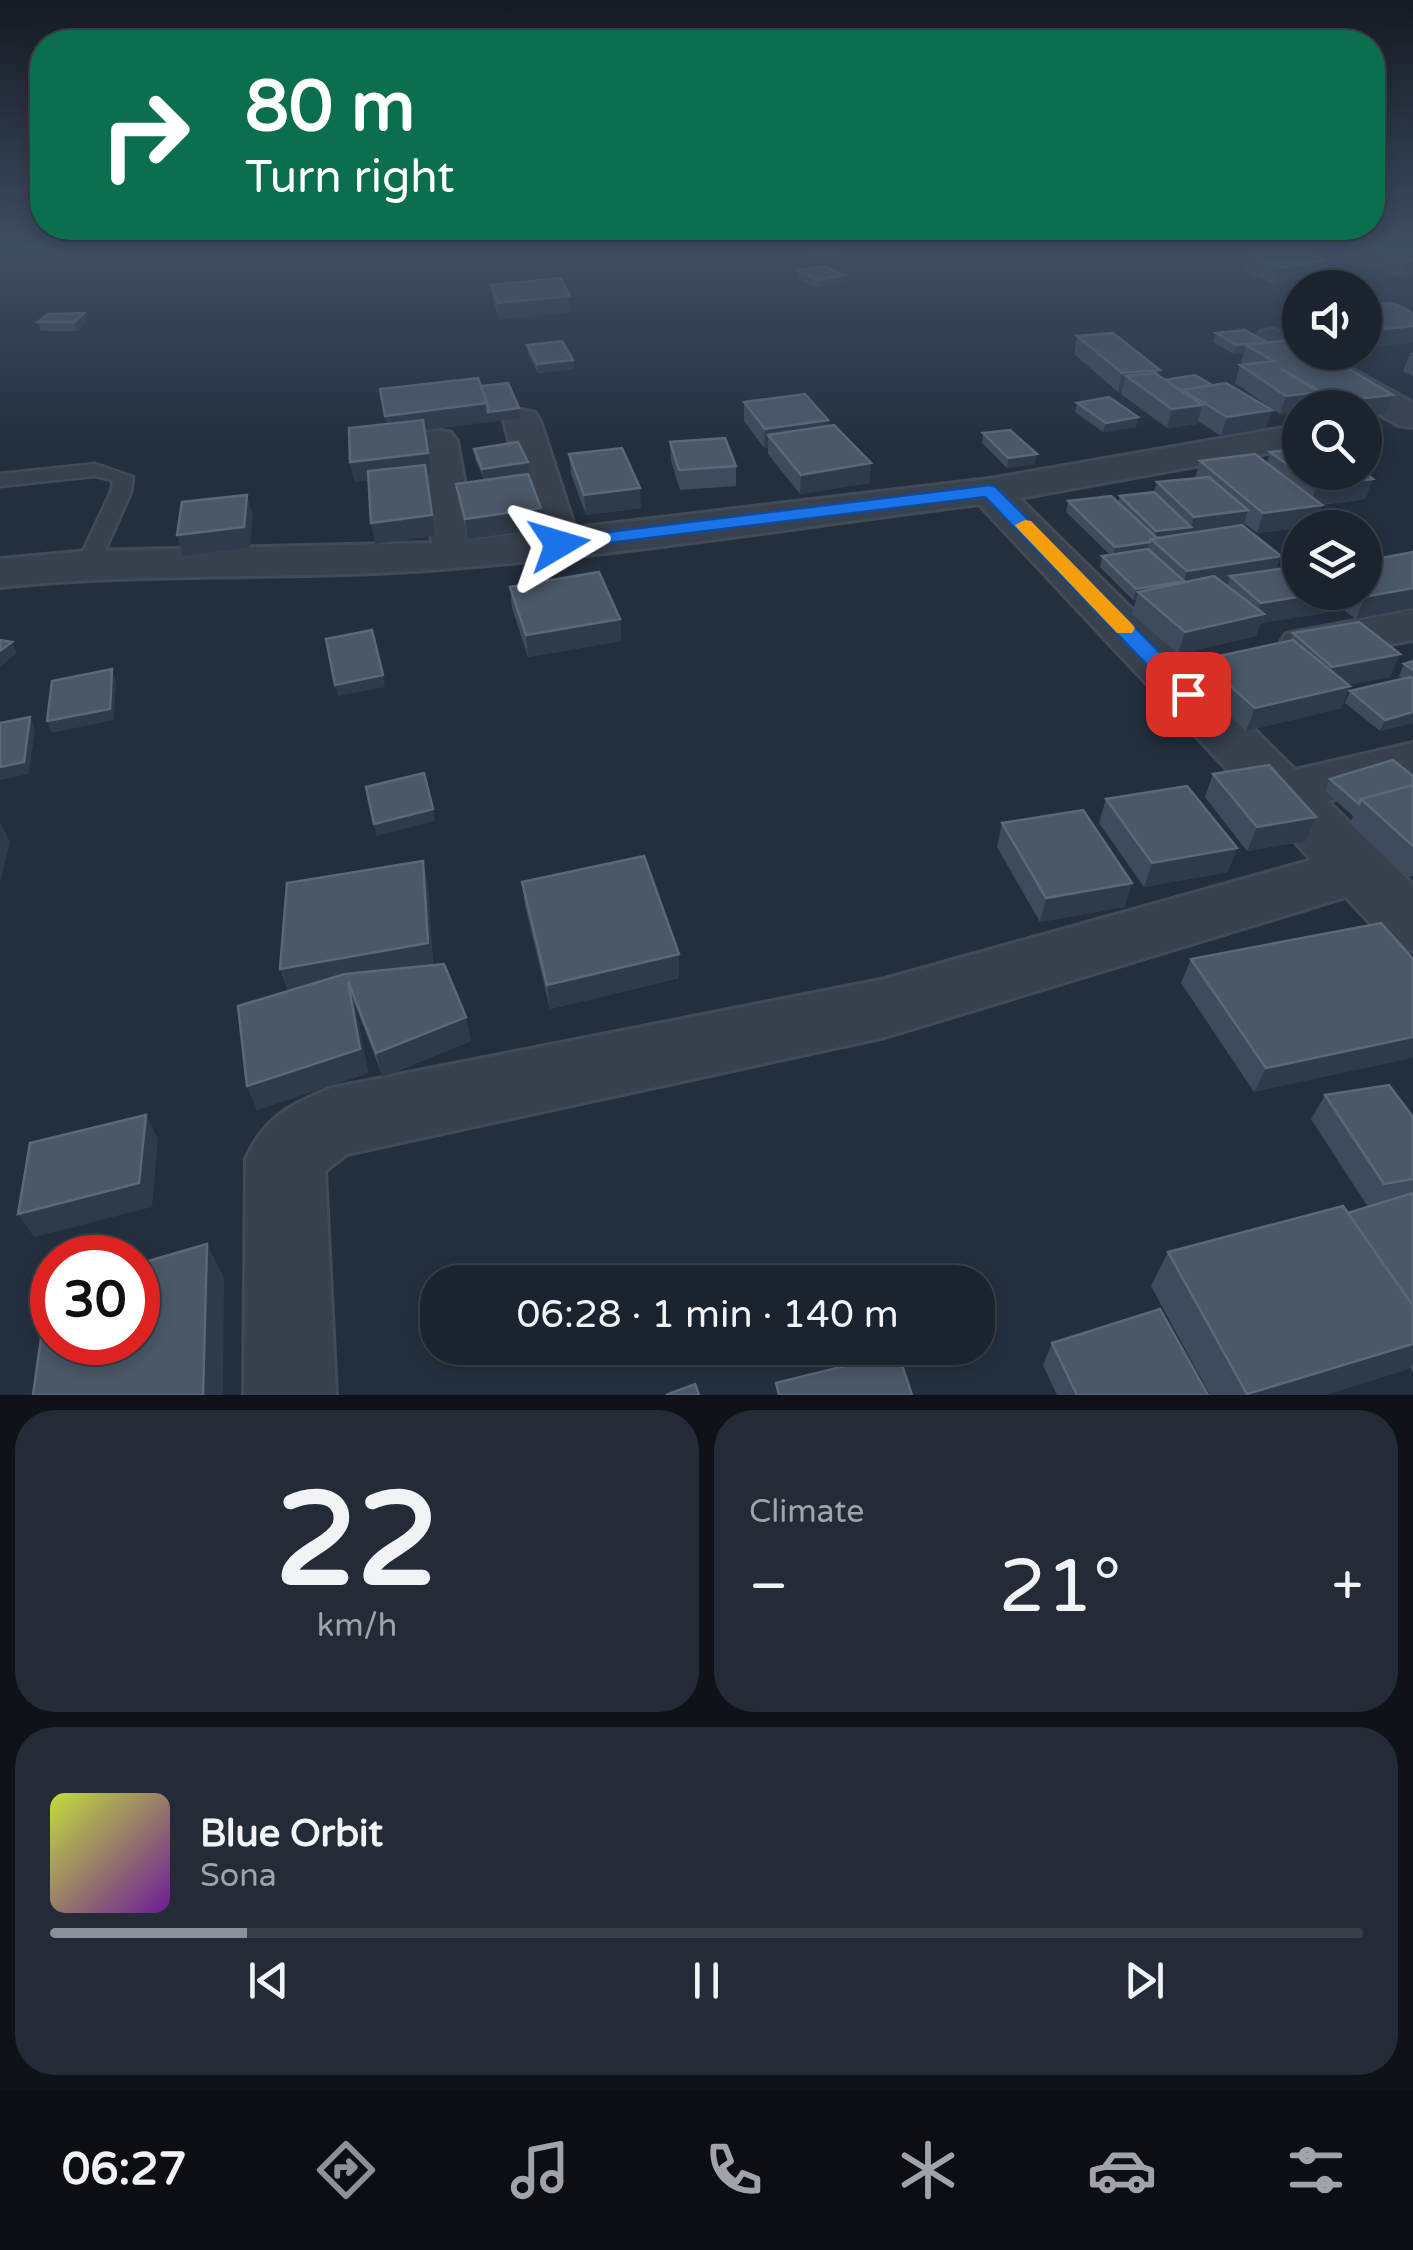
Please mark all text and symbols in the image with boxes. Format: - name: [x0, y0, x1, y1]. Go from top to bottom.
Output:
- text: 80 m: [245, 66, 415, 150]
- icon: right: [80, 70, 210, 200]
- text: Turn right: [245, 151, 454, 205]
- map controls: [1282, 270, 1382, 610]
- button: sound: [1282, 270, 1382, 370]
- button: search: [1282, 390, 1382, 490]
- position arrow: [507, 492, 611, 596]
- button: layers: [1282, 510, 1382, 610]
- pin: [1146, 652, 1231, 737]
- icon: arrive: [1161, 667, 1216, 722]
- speed limit sign: 30: [30, 1235, 160, 1365]
- text: 06:28 · 1 min · 140 m: [516, 1292, 899, 1338]
- text: 22: [275, 1464, 439, 1620]
- text: Climate: [749, 1493, 864, 1531]
- text: 21°: [999, 1542, 1121, 1632]
- text: −: [749, 1554, 788, 1620]
- text: +: [1332, 1554, 1363, 1620]
- text: km/h: [317, 1607, 397, 1645]
- text: Blue Orbit: [200, 1811, 383, 1857]
- text: Sona: [200, 1857, 277, 1895]
- icon: previous: [241, 1953, 296, 2008]
- icon: pause: [679, 1953, 734, 2008]
- icon: next: [1117, 1953, 1172, 2008]
- icon: directions: [311, 2135, 381, 2205]
- icon: music: [505, 2135, 575, 2205]
- icon: phone: [699, 2135, 769, 2205]
- icon: climate: [893, 2135, 963, 2205]
- icon: car: [1087, 2135, 1157, 2205]
- icon: filters: [1281, 2135, 1351, 2205]
- text: 06:27: [62, 2143, 187, 2197]

